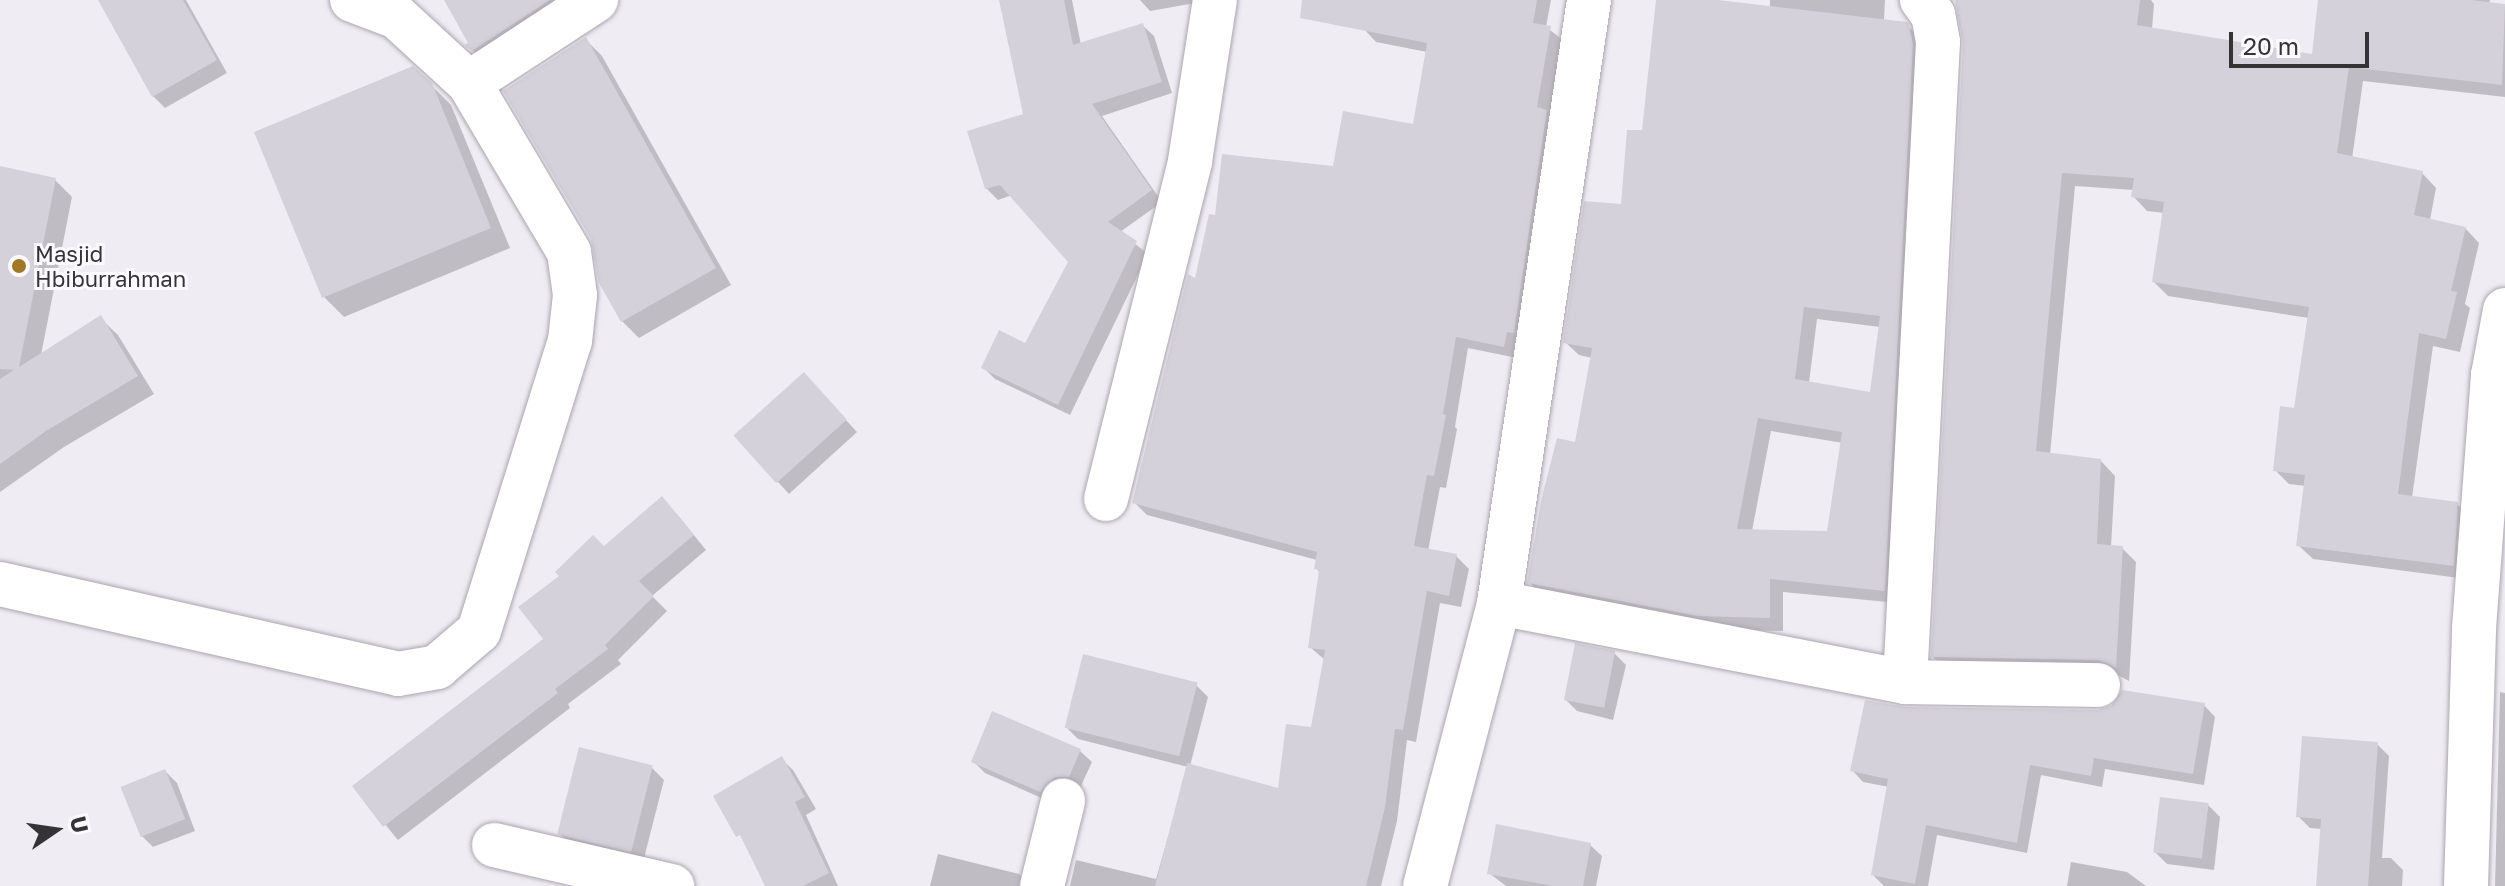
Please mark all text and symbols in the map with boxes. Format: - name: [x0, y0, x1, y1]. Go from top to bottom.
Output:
- scale bar: [2233, 16, 2373, 66]
- text: 20 m: [2243, 31, 2299, 60]
- place label: Masjid Hbiburrahman: [35, 240, 186, 292]
- marker: Masjid Hbiburrahman: [10, 257, 28, 275]
- north arrow: [16, 790, 96, 870]
- text: U: [65, 814, 95, 835]

